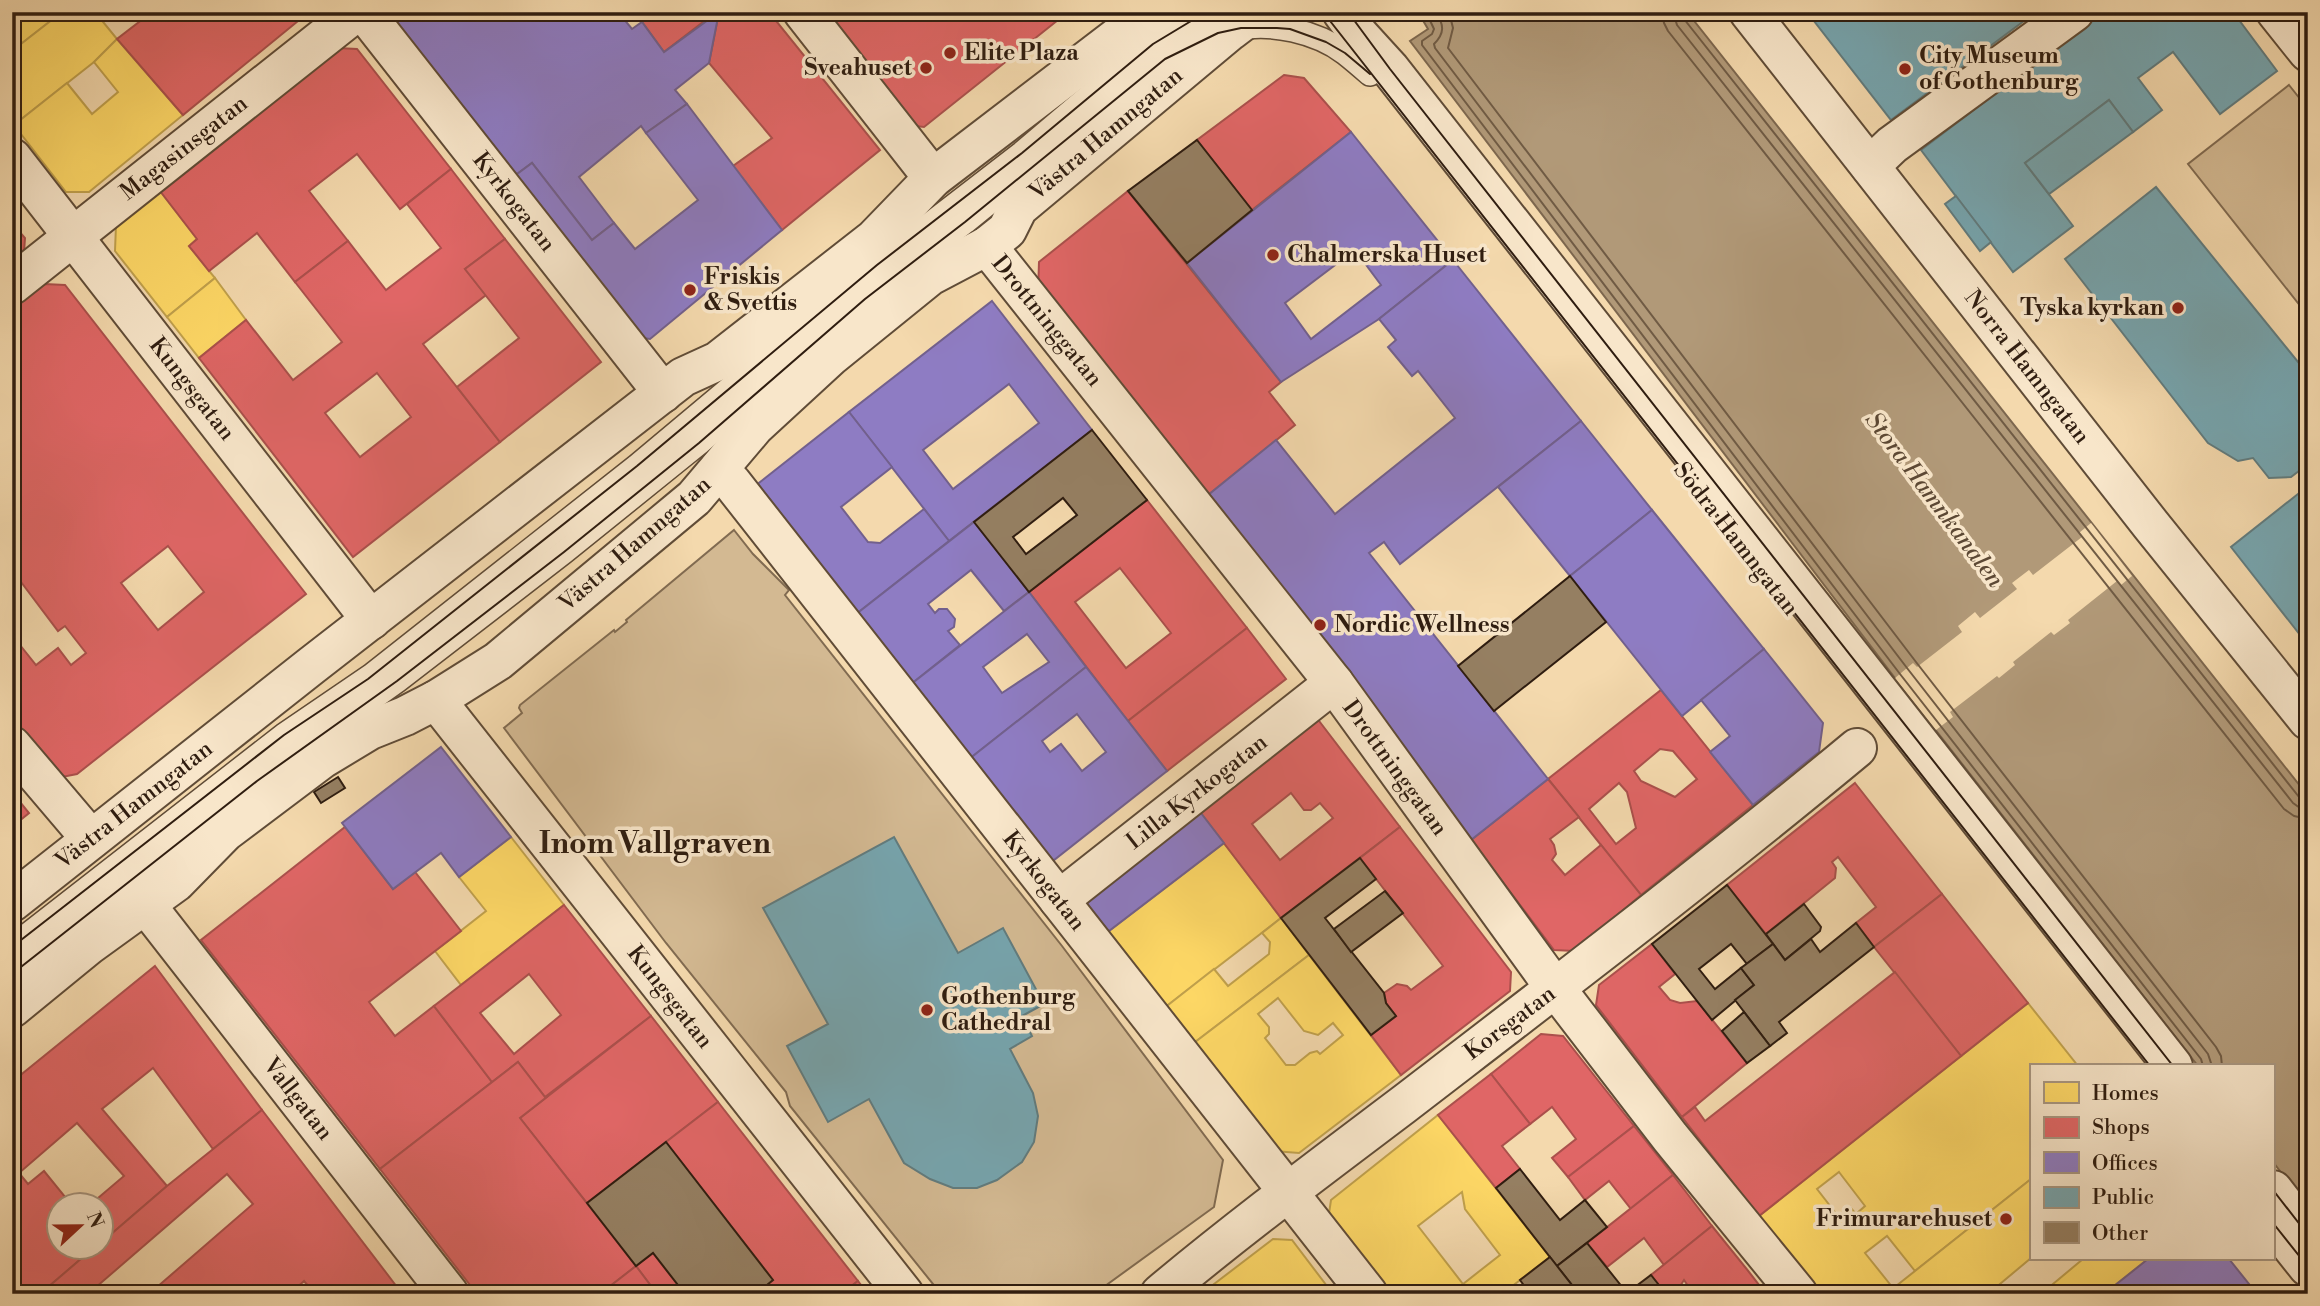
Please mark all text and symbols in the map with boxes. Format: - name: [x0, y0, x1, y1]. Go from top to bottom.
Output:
- place label: Elite Plaza: [964, 39, 1079, 67]
- place label: City Museum of Gothenburg: [1919, 42, 2079, 96]
- marker: Elite Plaza: [942, 45, 958, 61]
- place label: Sveahuset: [804, 54, 913, 82]
- marker: Sveahuset: [918, 60, 934, 76]
- street label: Västra Hamngatan: [1023, 61, 1189, 207]
- marker: City Museum of Gothenburg: [1897, 61, 1913, 77]
- street label: Magasinsgatan: [115, 89, 254, 207]
- street label: Kyrkogatan: [466, 147, 562, 258]
- place label: Chalmerska Huset: [1287, 241, 1487, 269]
- marker: Chalmerska Huset: [1265, 247, 1281, 263]
- street label: Drottninggatan: [985, 250, 1109, 393]
- place label: Friskis & Svettis: [704, 263, 797, 317]
- marker: Friskis & Svettis: [682, 282, 698, 298]
- street label: Norra Hamngatan: [1958, 284, 2096, 450]
- place label: Tyska kyrkan: [2020, 294, 2164, 322]
- marker: Tyska kyrkan: [2170, 300, 2186, 316]
- street label: Kungsgatan: [143, 332, 241, 446]
- water label: Stora Hamnkanalen: [1858, 406, 2010, 594]
- street label: Södra Hamngatan: [1667, 457, 1805, 621]
- street label: Västra Hamngatan: [553, 470, 717, 618]
- place label: Nordic Wellness: [1334, 611, 1510, 639]
- marker: Nordic Wellness: [1312, 617, 1328, 633]
- street label: Drottninggatan: [1336, 695, 1454, 842]
- street label: Lilla Kyrkogatan: [1121, 728, 1273, 856]
- street label: Västra Hamngatan: [49, 735, 219, 876]
- district label: Inom Vallgraven: [539, 825, 771, 863]
- street label: Kyrkogatan: [996, 826, 1092, 937]
- street label: Kungsgatan: [621, 940, 719, 1054]
- street label: Korsgatan: [1459, 979, 1561, 1066]
- place label: Gothenburg Cathedral: [941, 983, 1076, 1037]
- marker: Gothenburg Cathedral: [919, 1002, 935, 1018]
- street label: Vallgatan: [256, 1051, 339, 1146]
- legend: [2030, 1064, 2274, 1260]
- text: Homes: [2092, 1081, 2159, 1107]
- text: Shops: [2092, 1115, 2150, 1141]
- text: Offices: [2092, 1151, 2158, 1177]
- text: Public: [2092, 1185, 2154, 1211]
- north arrow: [46, 1190, 116, 1260]
- place label: Frimurarehuset: [1816, 1205, 1993, 1233]
- text: N: [81, 1209, 109, 1231]
- marker: Frimurarehuset: [1998, 1211, 2014, 1227]
- text: Other: [2092, 1221, 2148, 1247]

